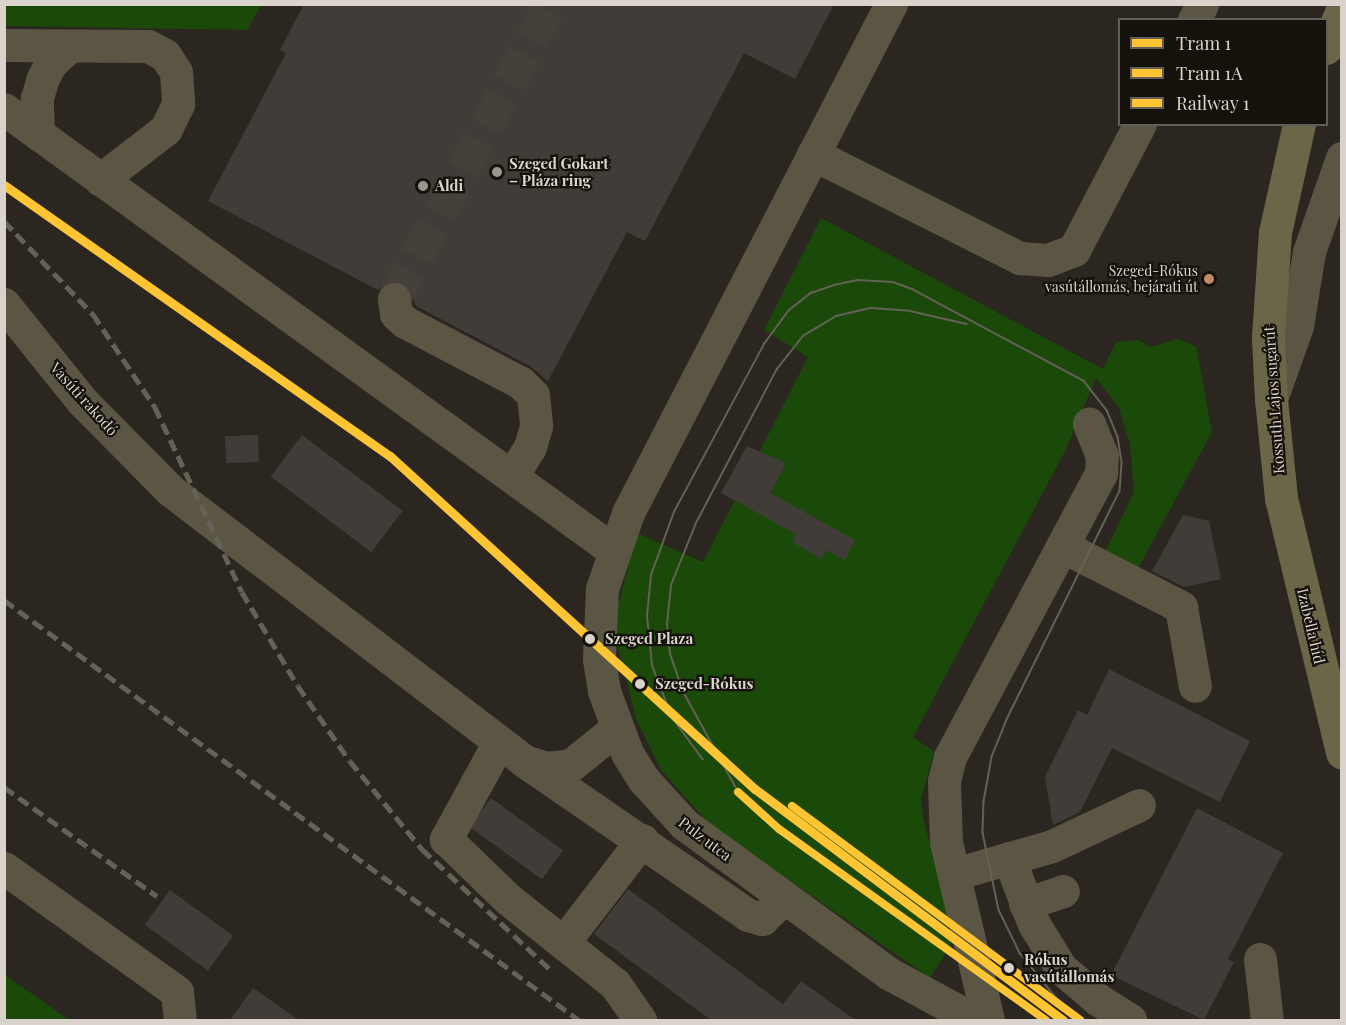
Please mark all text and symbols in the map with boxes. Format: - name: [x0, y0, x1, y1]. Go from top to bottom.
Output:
- legend: [1118, 18, 1328, 126]
- text: Tram 1: [1176, 31, 1231, 55]
- text: Tram 1A: [1176, 61, 1243, 85]
- text: Railway 1: [1176, 91, 1249, 115]
- place label: Szeged Gokart – Pláza ring: [509, 154, 609, 189]
- marker: Szeged Gokart – Pláza ring: [490, 165, 504, 179]
- place label: Aldi: [435, 177, 463, 195]
- marker: Aldi: [416, 179, 430, 193]
- place label: Szeged-Rókus vasútállomás, bejárati út: [1045, 263, 1198, 296]
- marker: Szeged-Rókus vasútállomás, bejárati út: [1203, 273, 1215, 285]
- street label: Kossuth Lajos sugárút: [1260, 325, 1288, 475]
- street label: Vasúti rakodó: [47, 359, 121, 439]
- street label: Izabella híd: [1294, 586, 1328, 666]
- marker: Szeged Plaza: [580, 629, 600, 649]
- place label: Szeged Plaza: [605, 630, 693, 648]
- marker: Szeged-Rókus: [630, 674, 650, 694]
- place label: Szeged-Rókus: [655, 675, 753, 693]
- street label: Pulz utca: [675, 813, 735, 865]
- place label: Rókus vasútállomás: [1024, 950, 1114, 985]
- marker: Rókus vasútállomás: [999, 958, 1019, 978]

